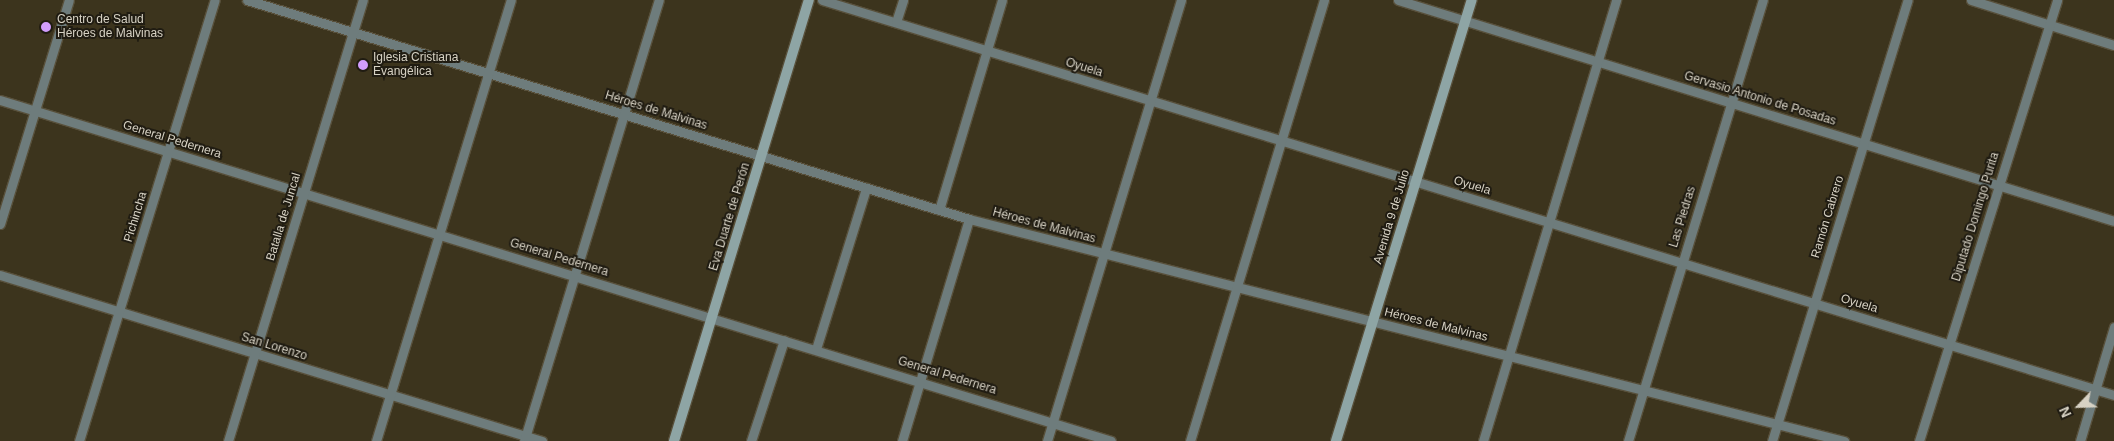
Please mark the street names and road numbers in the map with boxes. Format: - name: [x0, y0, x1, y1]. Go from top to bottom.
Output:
- street label: Oyuela: [1064, 56, 1104, 80]
- street label: Gervasio Antonio de Posadas: [1682, 69, 1838, 129]
- street label: Héroes de Malvinas: [603, 89, 709, 133]
- street label: General Pedernera: [121, 118, 223, 162]
- street label: Diputado Domingo Purita: [1950, 151, 2002, 283]
- street label: Eva Duarte de Perón: [707, 161, 753, 273]
- street label: Avenida 9 de Julio: [1371, 168, 1413, 266]
- street label: Batalla de Juncal: [264, 171, 304, 263]
- street label: Oyuela: [1452, 174, 1492, 198]
- street label: Ramón Cabrero: [1809, 174, 1847, 260]
- street label: Las Piedras: [1667, 185, 1699, 249]
- street label: Pichincha: [122, 190, 150, 244]
- street label: Héroes de Malvinas: [991, 205, 1097, 247]
- street label: General Pedernera: [508, 236, 610, 280]
- street label: Oyuela: [1839, 292, 1879, 316]
- street label: Héroes de Malvinas: [1383, 305, 1489, 345]
- street label: San Lorenzo: [239, 330, 309, 364]
- street label: General Pedernera: [896, 354, 998, 398]

